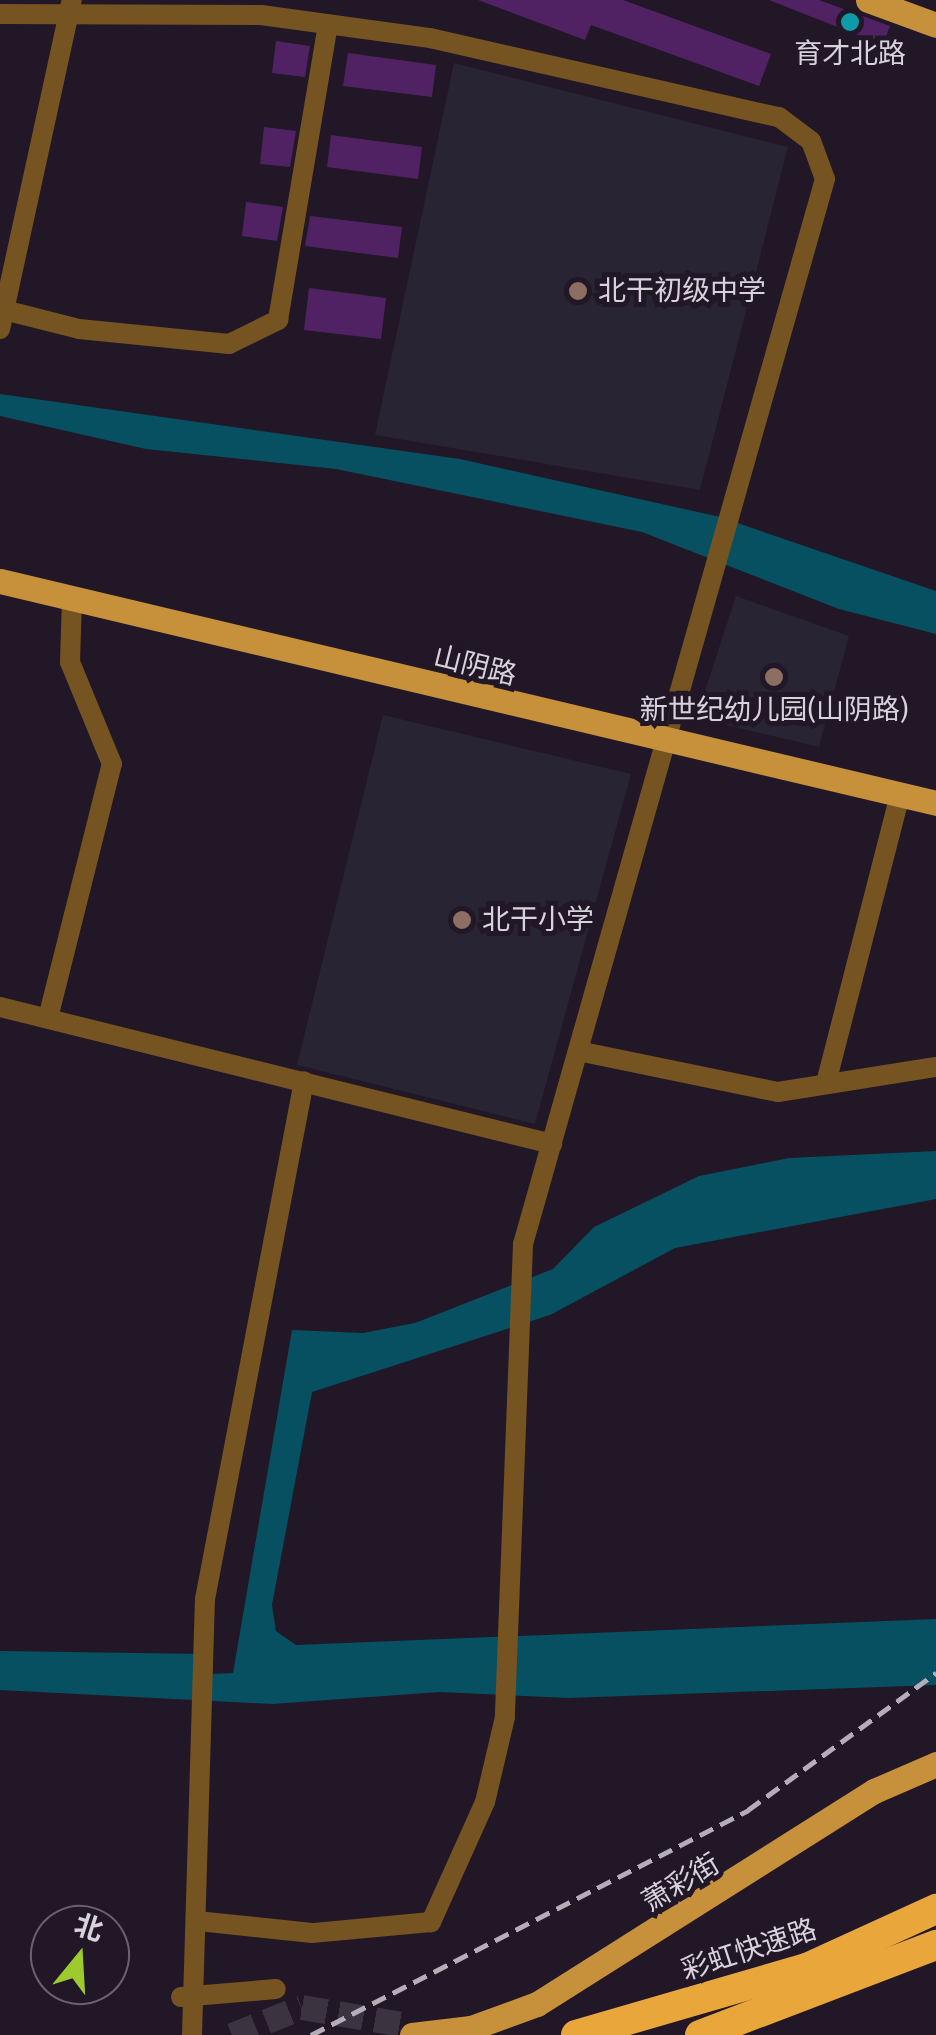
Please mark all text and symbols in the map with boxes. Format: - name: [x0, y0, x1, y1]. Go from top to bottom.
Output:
- marker: 育才北路: [839, 11, 861, 33]
- place label: 育才北路: [794, 37, 906, 71]
- place label: 北干初级中学: [598, 274, 766, 308]
- marker: 北干初级中学: [567, 280, 589, 302]
- street label: 山阴路: [430, 640, 520, 692]
- marker: 新世纪幼儿园(山阴路): [763, 666, 785, 688]
- place label: 新世纪幼儿园(山阴路): [640, 693, 908, 727]
- place label: 北干小学: [482, 903, 594, 937]
- marker: 北干小学: [451, 909, 473, 931]
- street label: 萧彩街: [636, 1847, 726, 1919]
- north arrow: [30, 1905, 130, 2005]
- text: 北: [70, 1908, 107, 1948]
- street label: 彩虹快速路: [677, 1912, 821, 1988]

